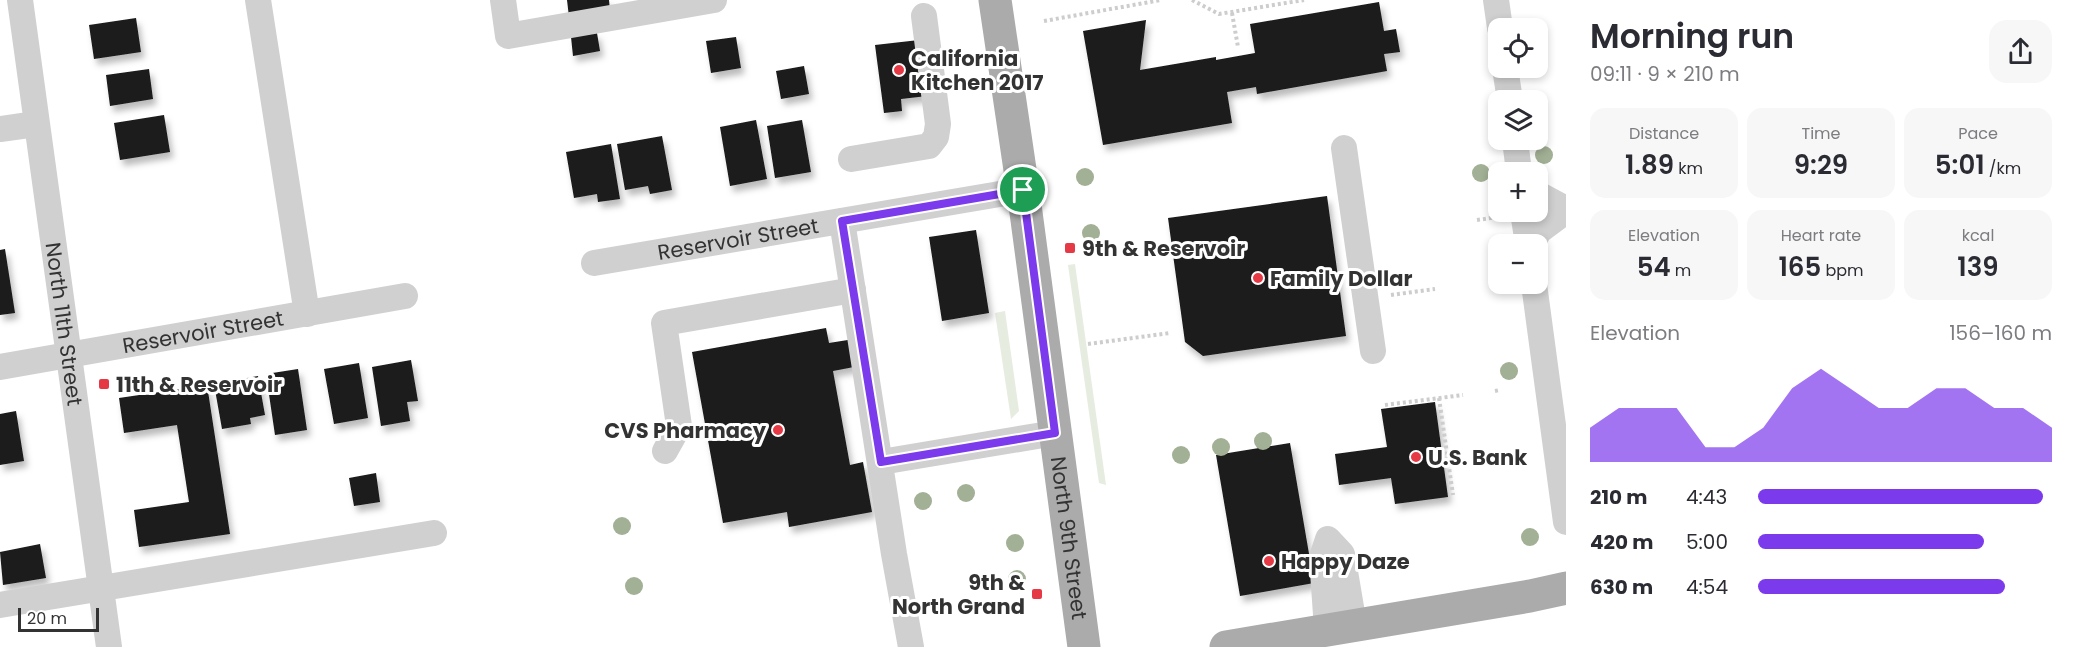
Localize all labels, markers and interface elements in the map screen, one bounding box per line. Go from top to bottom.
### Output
text: Morning run [1590,13,1794,60]
map controls [1488,18,1548,294]
button: locate [1488,18,1548,78]
button: share [1989,20,2052,83]
place label: California Kitchen 2017 [911,44,1044,97]
text: 09:11 · 9 × 210 m [1590,60,1740,88]
marker: California Kitchen 2017 [892,63,906,77]
button: layers [1488,90,1548,150]
text: Distance [1629,122,1699,145]
text: Time [1802,122,1841,145]
text: Pace [1958,122,1998,145]
text: 1.89 [1625,147,1674,183]
text: 9:29 [1794,147,1848,183]
text: 5:01 [1935,147,1985,183]
text: km [1674,157,1703,180]
text: /km [1985,157,2021,180]
button: + [1488,162,1548,222]
pin [997,164,1048,215]
icon: arrive [1006,173,1039,206]
street label: Reservoir Street [655,211,821,266]
text: Elevation [1628,224,1700,247]
text: Heart rate [1781,224,1861,247]
text: kcal [1962,224,1994,247]
place label: 9th & Reservoir [1082,234,1245,263]
button: − [1488,234,1548,294]
street label: North 11th Street [39,240,90,407]
marker: 9th & Reservoir [1063,241,1077,255]
text: 54 [1637,249,1671,285]
text: 165 [1778,249,1821,285]
text: 139 [1957,249,1999,285]
text: m [1671,259,1691,282]
text: bpm [1821,259,1864,282]
place label: Family Dollar [1270,264,1412,293]
marker: Family Dollar [1251,271,1265,285]
street label: Reservoir Street [120,303,286,360]
text: Elevation [1590,319,1680,347]
text: 156–160 m [1949,319,2052,347]
place label: 11th & Reservoir [116,370,282,399]
marker: 11th & Reservoir [97,377,111,391]
place label: CVS Pharmacy [604,416,767,445]
marker: CVS Pharmacy [771,423,785,437]
place label: U.S. Bank [1428,443,1527,472]
marker: U.S. Bank [1409,450,1423,464]
street label: North 9th Street [1044,455,1095,621]
text: 210 m [1590,483,1647,511]
text: 4:43 [1686,483,1727,511]
text: 420 m [1590,528,1653,556]
text: 5:00 [1686,528,1728,556]
place label: Happy Daze [1281,547,1410,576]
marker: Happy Daze [1262,554,1276,568]
place label: 9th & North Grand [892,568,1025,621]
text: 630 m [1590,573,1653,601]
text: 4:54 [1686,573,1728,601]
marker: 9th & North Grand [1030,587,1044,601]
scale bar [18,605,99,632]
text: 20 m [27,607,67,630]

